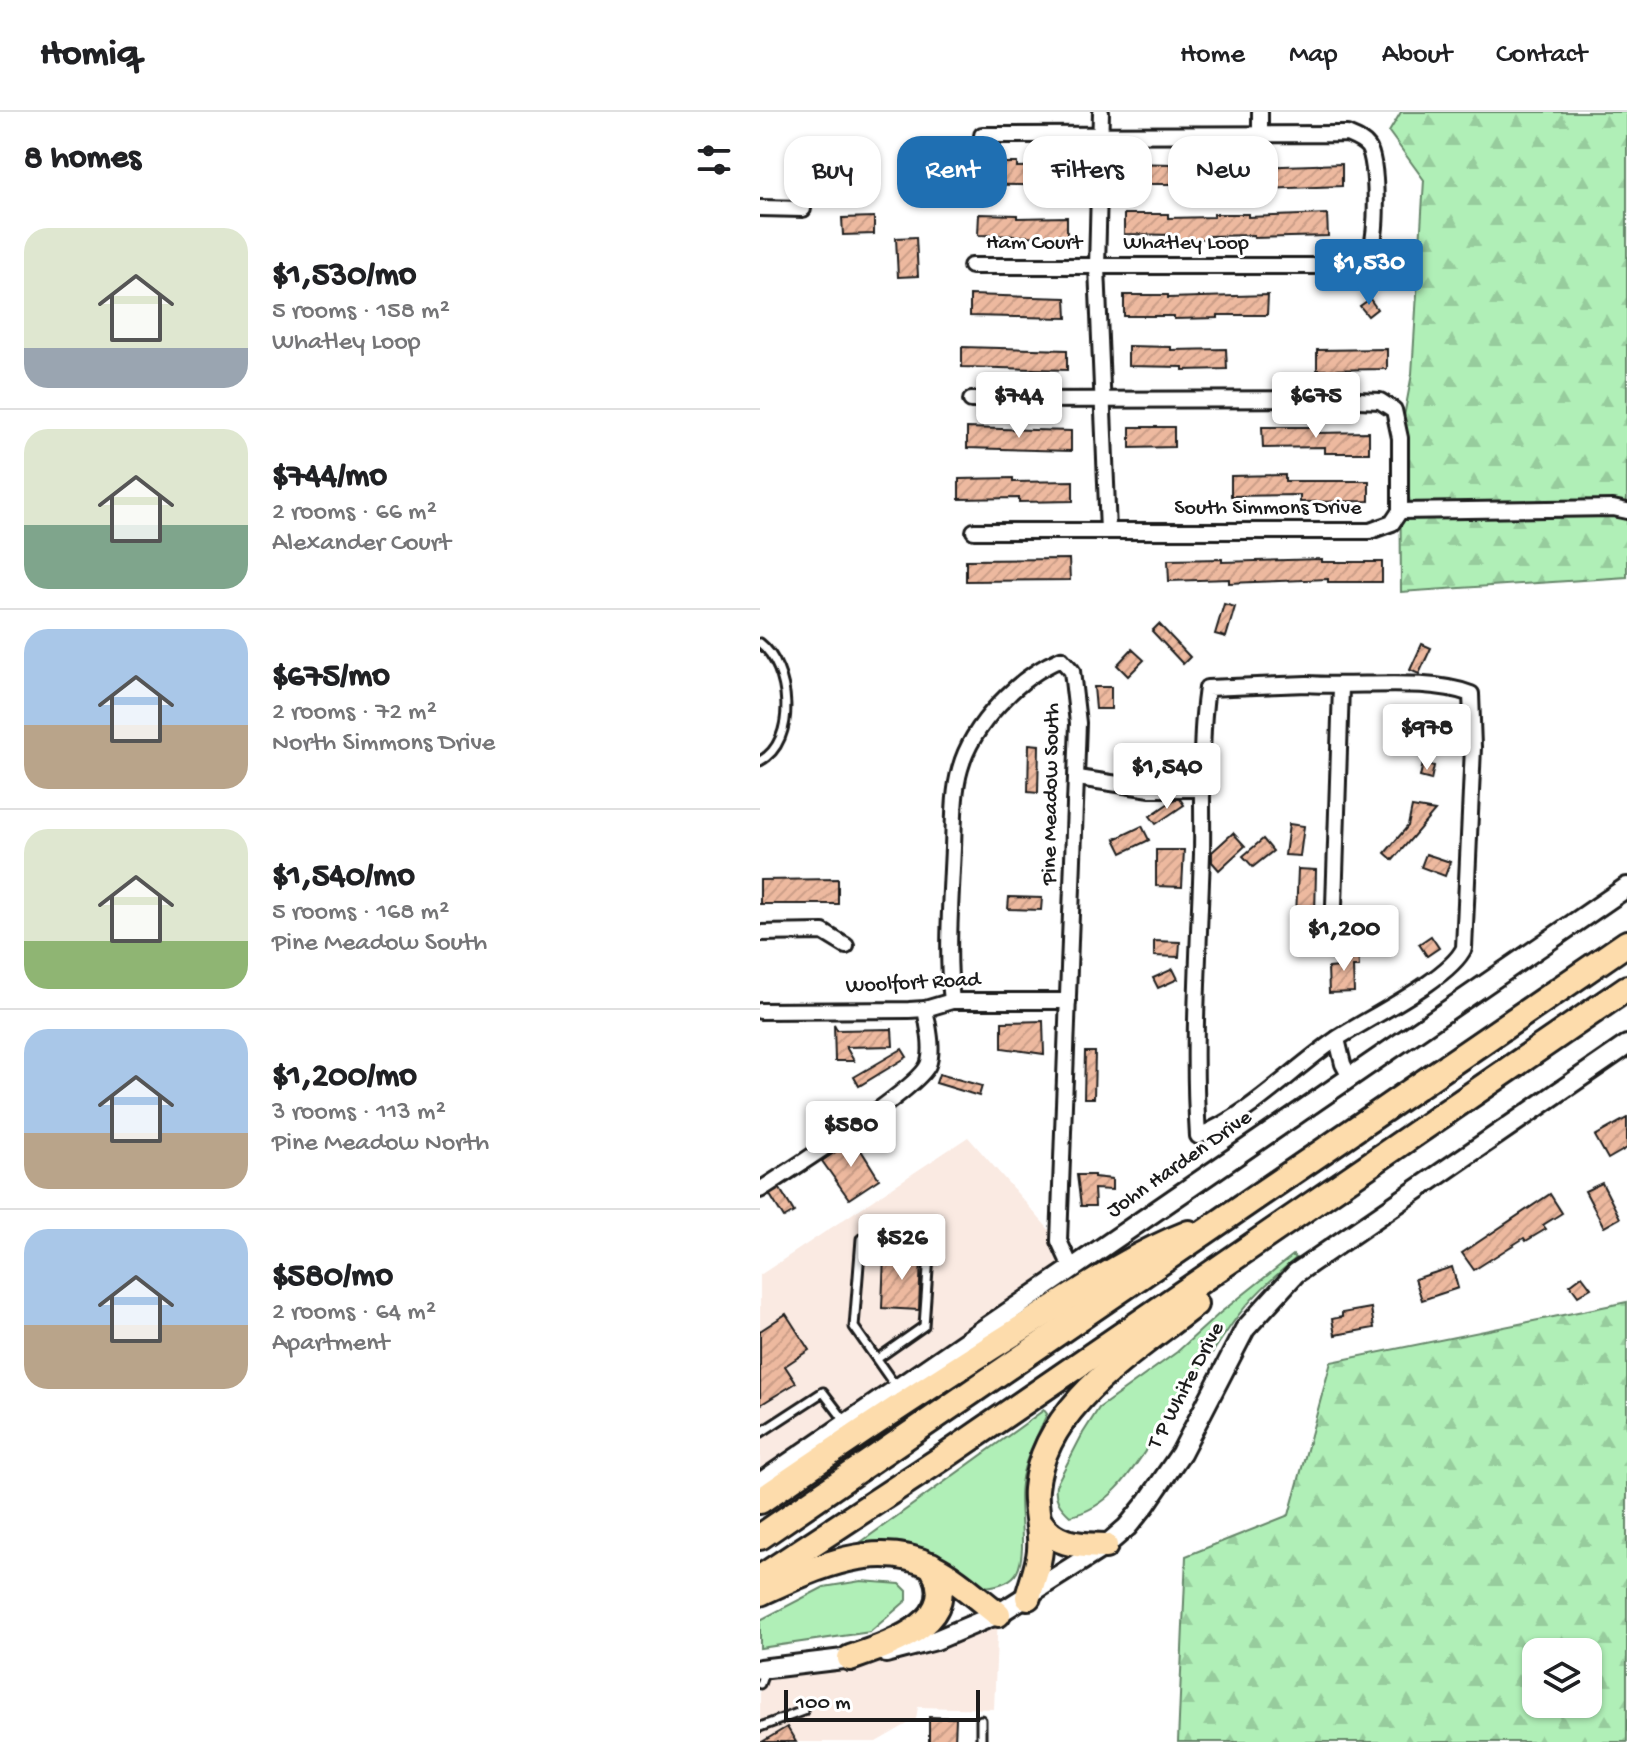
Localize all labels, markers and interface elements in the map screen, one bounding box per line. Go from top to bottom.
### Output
text: Homiq [40,33,139,77]
text: Home [1180,39,1245,72]
text: Map [1289,39,1338,72]
text: About [1382,39,1452,72]
text: Contact [1496,39,1587,72]
chip: Buy [784,136,881,208]
chip: Rent [897,136,1007,208]
chip: Filters [1023,136,1152,208]
chip: New [1168,136,1278,208]
icon: filters [692,138,736,182]
text: 8 homes [24,140,141,180]
street label: Ham Court [986,231,1084,257]
street label: Whatley Loop [1123,231,1249,257]
pin: $1,530 [1304,239,1434,307]
text: $1,530 [1333,249,1405,280]
text: $1,530/mo [272,257,416,297]
icon: home [88,260,184,356]
text: 5 rooms · 158 m² [272,297,450,328]
text: Whatley Loop [272,328,421,359]
pin: $744 [972,372,1066,440]
pin: $675 [1269,372,1363,440]
text: $744 [994,382,1044,413]
text: $675 [1290,382,1342,413]
text: $744/mo [272,458,387,498]
icon: home [88,461,184,557]
street label: South Simmons Drive [1174,496,1362,522]
text: 2 rooms · 66 m² [272,498,437,529]
text: Alexander Court [272,529,451,560]
text: $675/mo [272,658,390,698]
icon: home [88,661,184,757]
text: 2 rooms · 72 m² [272,698,437,729]
street label: Pine Meadow South [1037,703,1067,886]
pin: $978 [1380,704,1474,772]
text: $978 [1401,714,1453,745]
text: North Simmons Drive [272,729,495,760]
pin: $1,540 [1102,743,1232,811]
text: $1,540 [1131,753,1203,784]
text: $1,540/mo [272,858,415,898]
icon: home [88,861,184,957]
text: 5 rooms · 168 m² [272,898,449,929]
pin: $1,200 [1279,905,1409,973]
text: $1,200 [1308,915,1380,946]
text: Pine Meadow South [272,929,487,960]
street label: Woolfort Road [845,967,983,1001]
text: $1,200/mo [272,1058,417,1098]
icon: home [88,1061,184,1157]
text: 3 rooms · 113 m² [272,1098,446,1129]
pin: $580 [804,1101,898,1169]
street label: John Harden Drive [1103,1105,1258,1225]
text: $580 [824,1111,878,1142]
text: Pine Meadow North [272,1129,489,1160]
pin: $526 [855,1214,949,1282]
text: $526 [876,1224,928,1255]
text: $580/mo [272,1258,393,1298]
icon: home [88,1261,184,1357]
text: 2 rooms · 64 m² [272,1298,436,1329]
street label: T P White Drive [1142,1318,1232,1456]
text: Apartment [272,1329,389,1360]
map controls [1522,1638,1602,1718]
button: layers [1522,1638,1602,1718]
scale bar [784,1686,980,1722]
text: 100 m [796,1691,851,1717]

